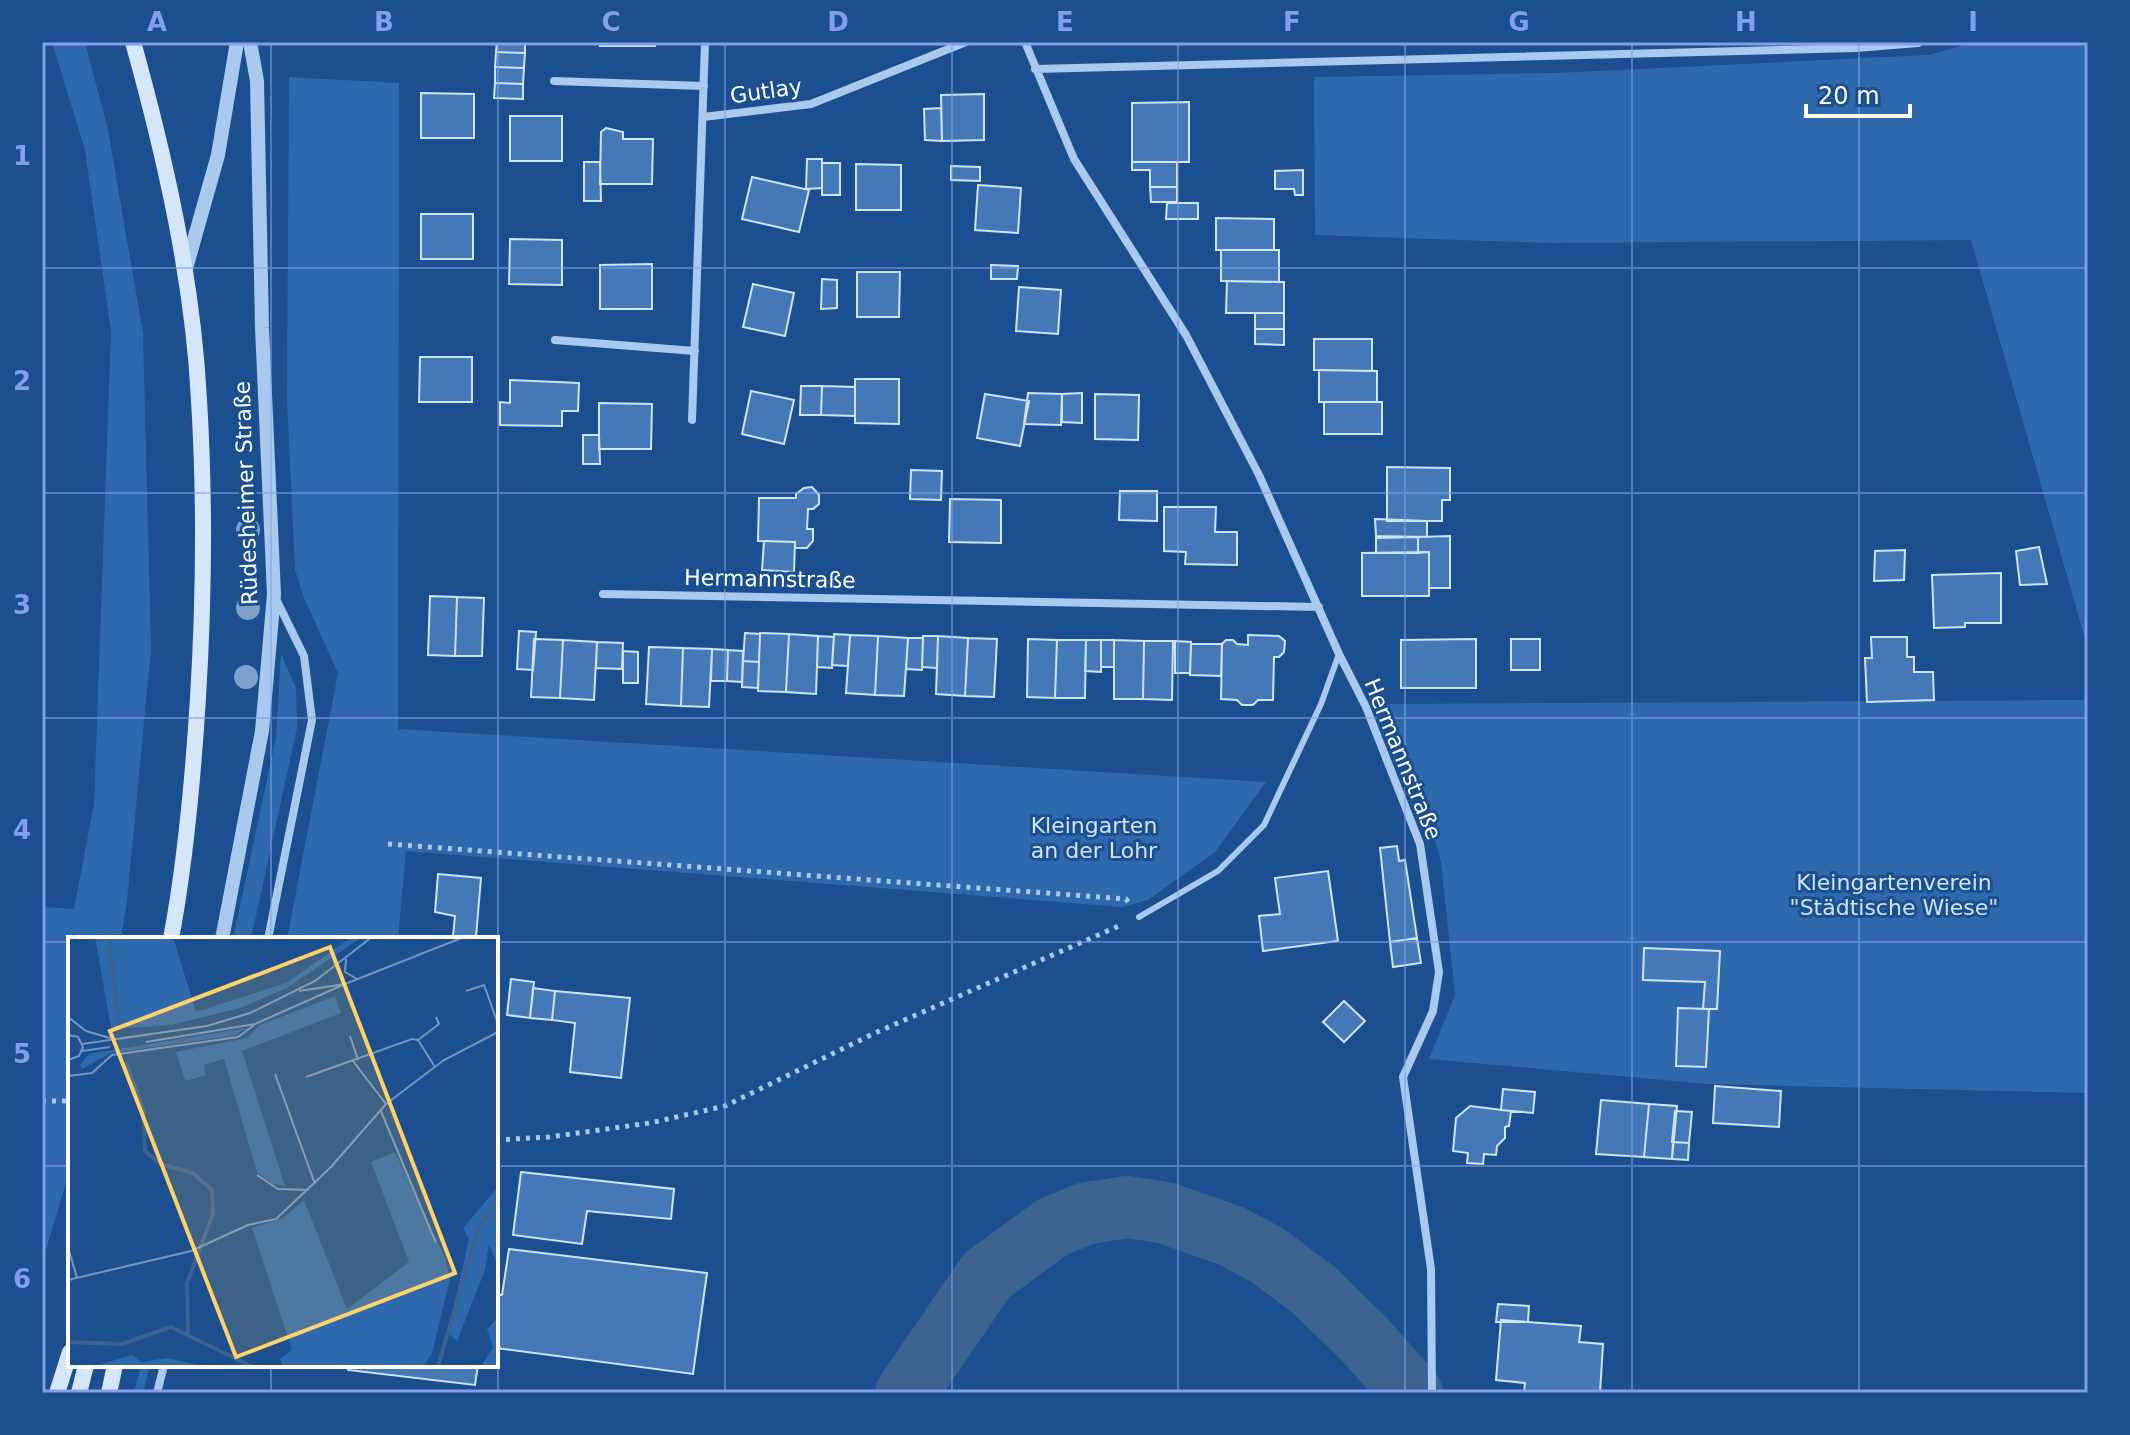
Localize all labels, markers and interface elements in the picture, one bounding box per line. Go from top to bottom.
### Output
text: A [147,7,167,37]
text: B [374,7,394,37]
text: C [601,7,621,37]
text: D [827,7,849,37]
text: E [1056,7,1074,37]
text: F [1283,7,1301,37]
text: G [1508,7,1530,37]
text: H [1735,7,1757,37]
text: I [1968,7,1978,37]
scale bar [1806,68,1910,118]
street label: Gutlay [728,74,804,108]
text: 20 m [1818,82,1880,110]
text: 1 [13,141,31,171]
text: 2 [13,366,31,396]
street label: Rüdesheimer Straße [230,380,262,606]
street label: Hermannstraße [684,565,856,593]
text: 3 [13,590,31,620]
street label: Hermannstraße [1359,675,1447,843]
park label: Kleingarten an der Lohr [1031,813,1158,863]
text: 4 [13,815,31,845]
park label: Kleingartenverein "Städtische Wiese" [1790,870,1998,920]
inset map [68,937,498,1367]
text: 5 [13,1039,31,1069]
text: 6 [13,1264,31,1294]

